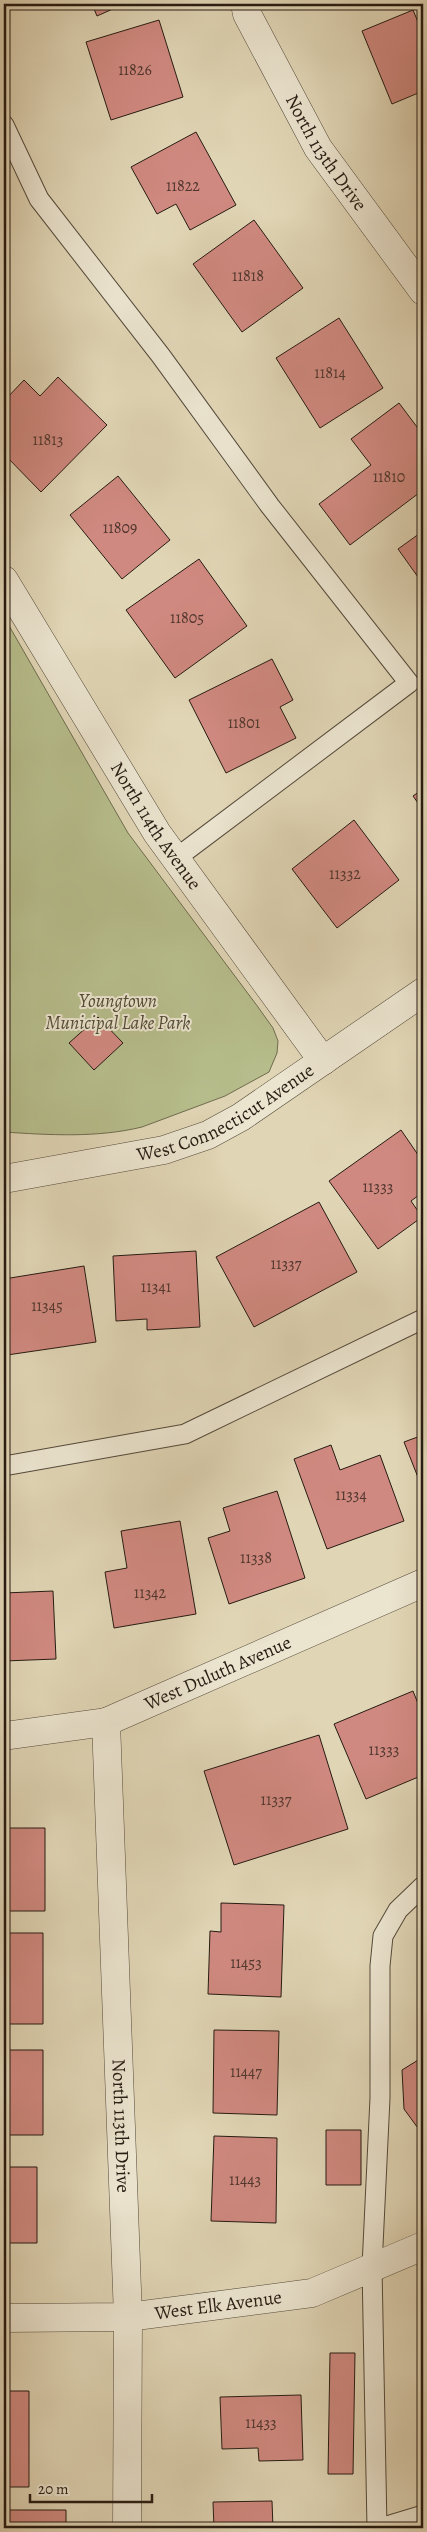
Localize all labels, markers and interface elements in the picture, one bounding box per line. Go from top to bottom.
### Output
house number: 11826 [118,59,152,81]
street label: North 113th Drive [279,90,373,216]
house number: 11822 [166,175,200,197]
house number: 11818 [232,265,264,287]
house number: 11814 [314,362,346,384]
house number: 11813 [33,429,63,451]
house number: 11810 [373,466,405,488]
house number: 11809 [103,517,137,539]
house number: 11805 [170,607,204,629]
house number: 11801 [228,712,261,734]
street label: North 114th Avenue [104,757,207,895]
house number: 11332 [329,863,361,885]
park label: Youngtown Municipal Lake Park [46,988,190,1036]
street label: West Connecticut Avenue [134,1058,319,1168]
house number: 11333 [363,1176,393,1198]
house number: 11337 [271,1253,302,1275]
house number: 11341 [141,1276,172,1298]
house number: 11345 [31,1295,63,1317]
house number: 11334 [335,1484,367,1506]
house number: 11338 [240,1547,272,1569]
house number: 11342 [134,1582,167,1604]
street label: West Duluth Avenue [139,1629,295,1717]
house number: 11333 [369,1739,399,1761]
house number: 11337 [261,1789,292,1811]
house number: 11453 [230,1952,262,1974]
street label: North 113th Drive [105,2058,136,2193]
house number: 11447 [230,2061,262,2083]
house number: 11443 [229,2169,261,2191]
street label: West Elk Avenue [152,2284,283,2327]
house number: 11433 [245,2412,277,2434]
scale bar [30,2472,152,2504]
text: 20 m [38,2479,69,2499]

